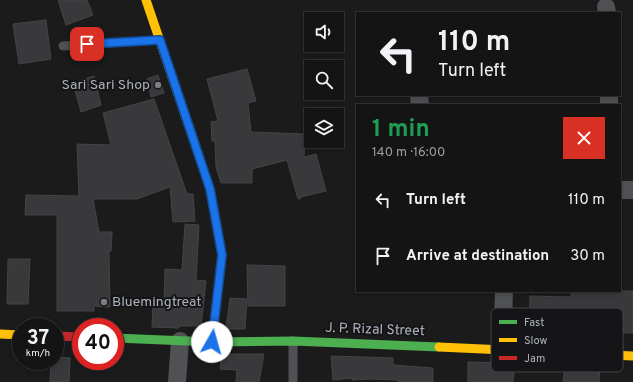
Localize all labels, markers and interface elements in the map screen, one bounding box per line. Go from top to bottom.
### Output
map controls [304,12,344,148]
button: sound [304,12,344,52]
text: 110 m [438,25,510,61]
pin [70,27,104,61]
icon: left [372,28,424,80]
icon: arrive [76,33,98,55]
button: search [304,60,344,100]
text: Turn left [438,60,506,83]
place label: Sari Sari Shop [62,77,150,94]
marker: Sari Sari Shop [153,80,163,90]
button: layers [304,108,344,148]
text: 1 min [372,115,430,145]
button: close [563,117,605,159]
text: 140 m · 16:00 [372,145,445,161]
icon: left [372,189,394,211]
text: Turn left [406,191,466,210]
text: 110 m [568,191,605,210]
icon: arrive [372,245,394,267]
text: Arrive at destination [406,247,549,266]
text: 30 m [570,247,605,266]
place label: Bluemingtreat [112,294,201,311]
marker: Bluemingtreat [99,297,109,307]
legend [491,308,623,372]
text: Fast [524,316,544,330]
speed limit sign: 40 [72,318,124,370]
street label: J. P. Rizal Street [325,320,425,340]
position arrow [191,321,233,363]
text: 37 [27,326,49,352]
text: Slow [524,334,547,348]
text: km/h [26,347,50,360]
text: Jam [524,352,545,366]

